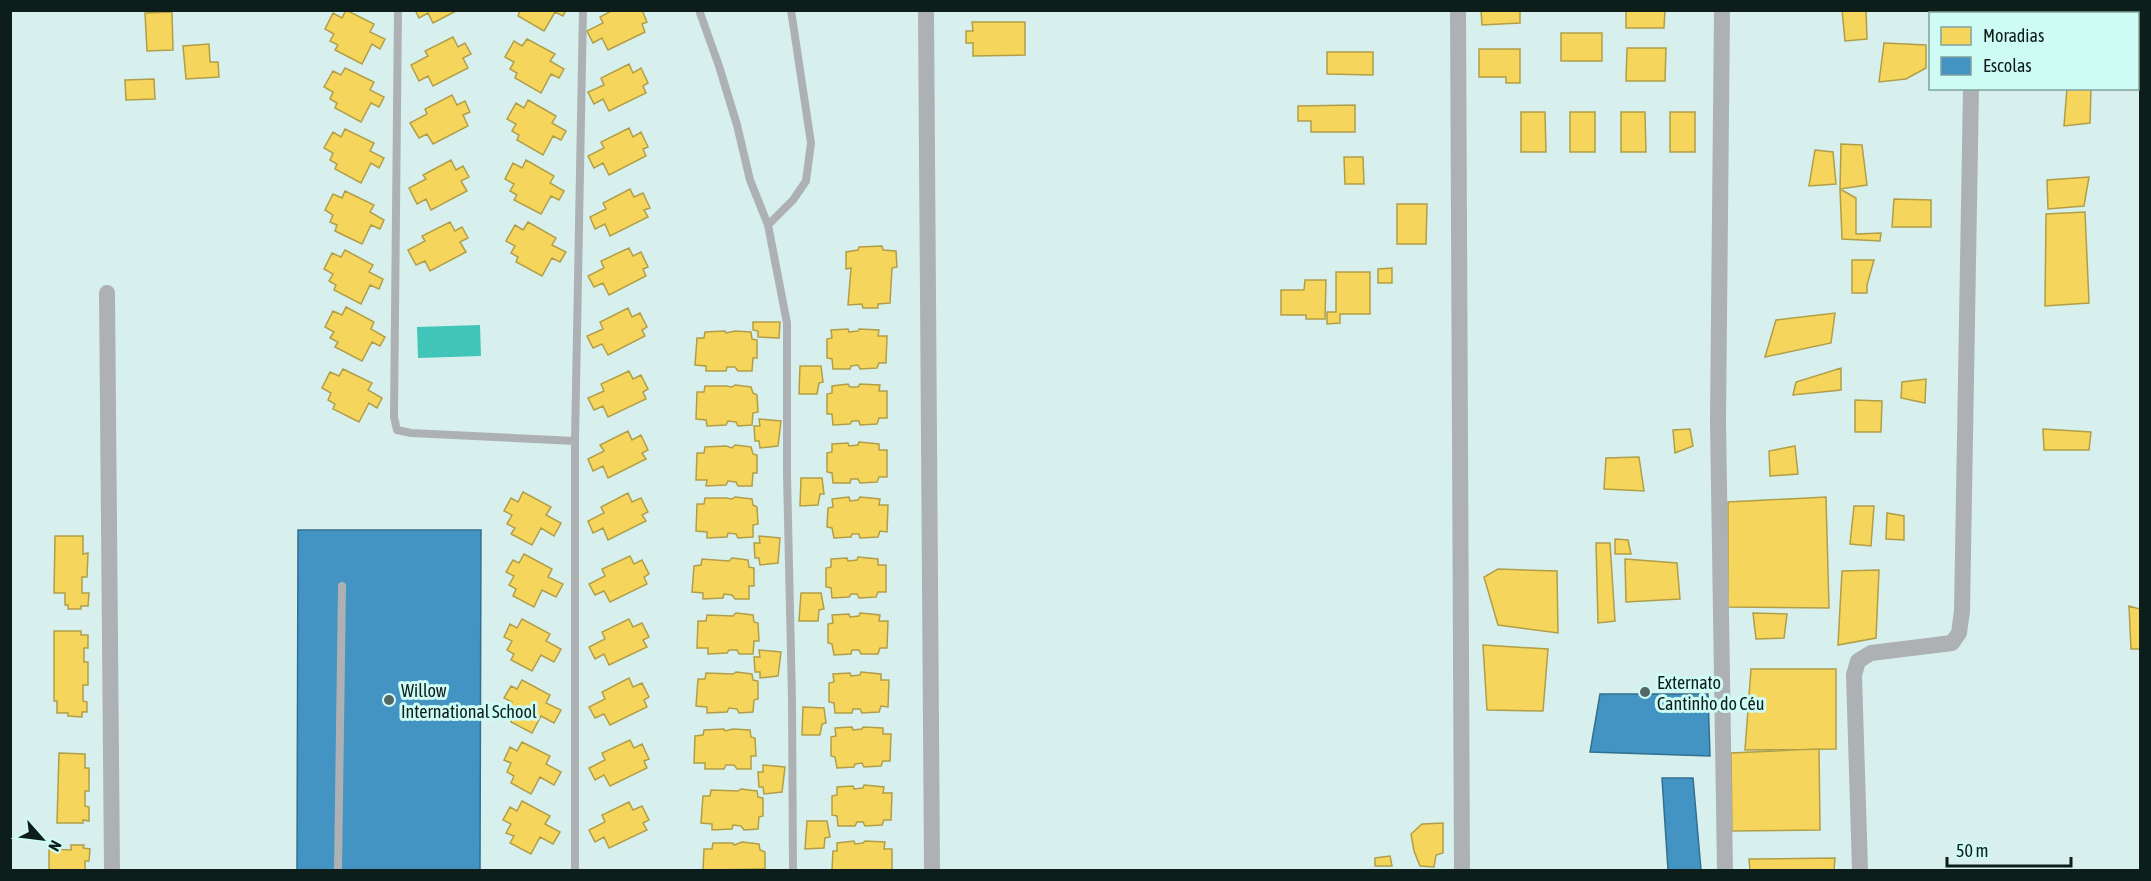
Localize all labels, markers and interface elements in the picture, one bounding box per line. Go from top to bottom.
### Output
legend [1929,12,2139,90]
text: Moradias [1983,25,2044,46]
text: Escolas [1983,55,2032,76]
place label: Externato Cantinho do Céu [1657,672,1764,714]
place label: Willow International School [401,680,537,722]
marker: Externato Cantinho do Céu [1638,685,1652,699]
marker: Willow International School [382,693,396,707]
north arrow [12,809,72,869]
scale bar [1947,830,2072,868]
text: N [45,838,65,854]
text: 50 m [1956,840,1988,861]

